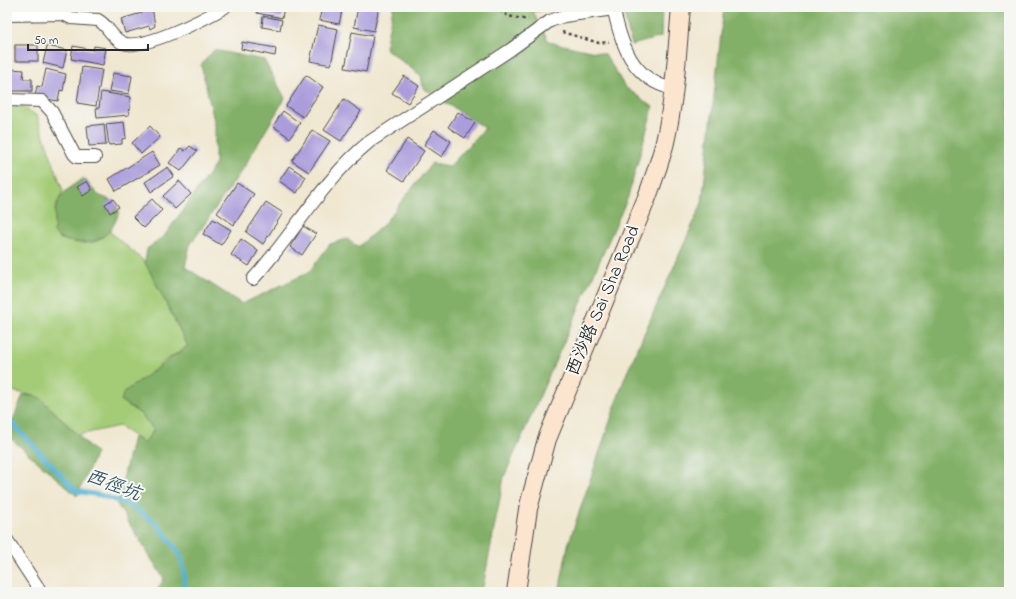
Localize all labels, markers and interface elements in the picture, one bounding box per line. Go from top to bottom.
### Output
scale bar [28,26,148,52]
text: 50 m [34,32,58,50]
street label: 西沙路 Sai Sha Road [561,222,647,380]
water label: 西徑坑 [82,463,146,510]

